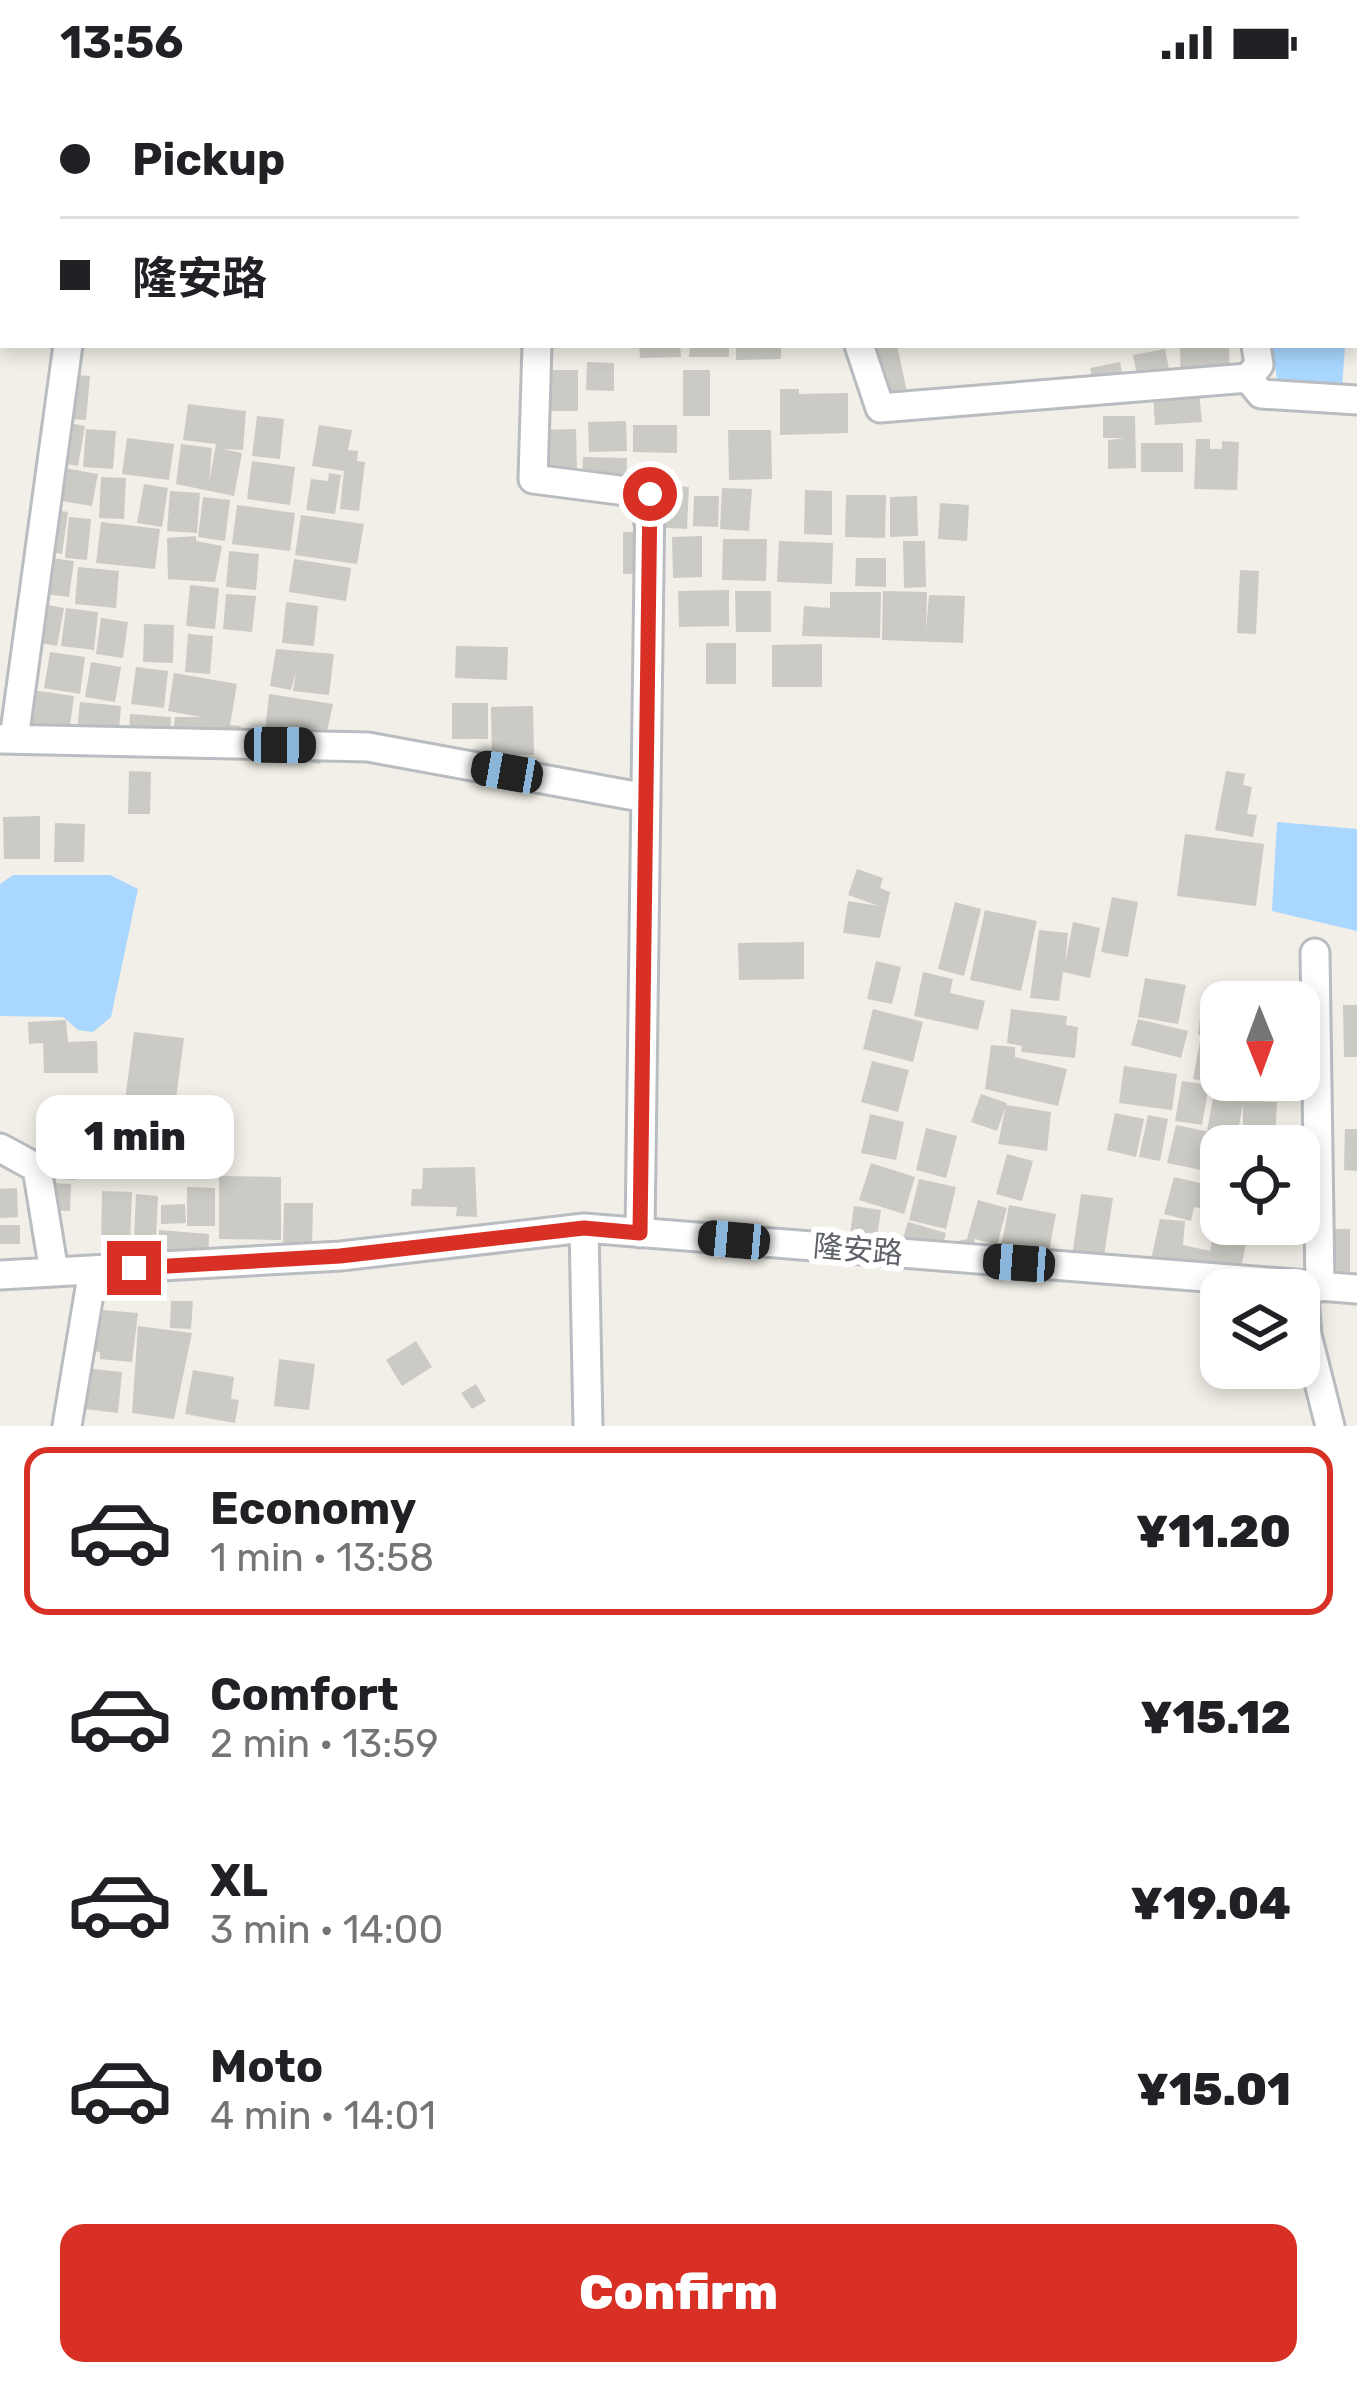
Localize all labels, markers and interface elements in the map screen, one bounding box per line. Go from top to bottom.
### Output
text: 13:56 [60,16,184,69]
text: Pickup [132,133,285,186]
text: 隆安路 [132,252,267,305]
route start [623,467,677,521]
car [244,726,316,764]
car [468,748,546,796]
north arrow [1200,981,1320,1101]
map controls [1200,981,1320,1389]
callout: 1 min [35,1094,233,1178]
text: 1 min [84,1114,186,1160]
button: locate [1200,1125,1320,1245]
car [697,1219,771,1261]
street label: 隆安路 [812,1228,904,1272]
route end [107,1241,161,1295]
car [982,1243,1056,1283]
button: layers [1200,1269,1320,1389]
icon: car [66,1477,174,1585]
text: Economy [210,1482,416,1535]
text: ¥11.20 [1136,1505,1291,1558]
text: 1 min · 13:58 [210,1535,434,1581]
icon: car [66,1663,174,1771]
text: Comfort [210,1668,399,1721]
text: ¥15.12 [1140,1691,1291,1744]
text: 2 min · 13:59 [210,1721,439,1767]
icon: car [66,1849,174,1957]
text: XL [210,1854,268,1907]
text: ¥19.04 [1131,1877,1291,1930]
text: 3 min · 14:00 [210,1907,443,1953]
icon: car [66,2035,174,2143]
text: Moto [210,2040,323,2093]
text: ¥15.01 [1137,2063,1291,2116]
text: 4 min · 14:01 [210,2093,436,2139]
button: Confirm [60,2224,1297,2362]

